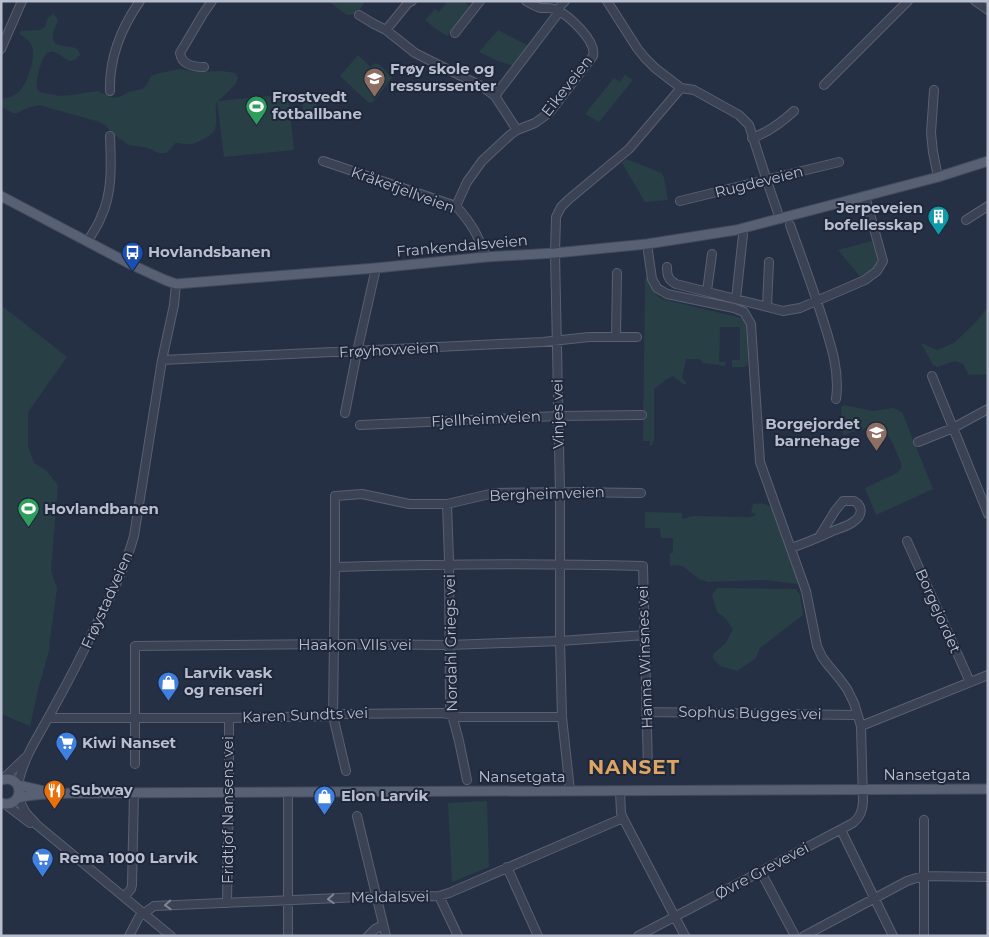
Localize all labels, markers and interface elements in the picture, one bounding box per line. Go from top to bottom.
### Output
street label: Eikeveien [537,52,596,120]
place label: Frøy skole og ressurssenter [390,59,497,95]
school or university icon: Frøy skole og ressurssenter [362,66,386,97]
place label: Frostvedt fotballbane [272,87,362,123]
sports icon: Frostvedt fotballbane [244,94,268,125]
street label: Rugdeveien [713,161,805,202]
street label: Kråkefjellveien [349,162,458,217]
place label: Jerpeveien bofellesskap [824,198,923,234]
building icon: Jerpeveien bofellesskap [927,205,951,236]
street label: Frankendalsveien [395,230,529,261]
bus stop icon: Hovlandsbanen [120,240,144,271]
place label: Hovlandsbanen [148,242,271,261]
street label: Frøyhovveien [339,337,439,362]
street label: Vinjes vei [547,379,568,449]
street label: Fjellheimveien [431,406,541,431]
place label: Borgejordet barnehage [765,414,860,450]
school or university icon: Borgejordet barnehage [864,421,888,452]
street label: Bergheimveien [489,482,605,505]
sports icon: Hovlandbanen [16,497,40,528]
place label: Hovlandbanen [44,499,159,518]
street label: Frøystadveien [77,548,137,652]
street label: Borgejordet [911,566,966,656]
street label: Nordahl Griegs vei [440,574,461,712]
street label: Hanna Winsnes vei [633,585,656,729]
street label: Haakon VIIs vei [298,635,412,654]
place label: Larvik vask og renseri [184,663,272,699]
shop icon: Larvik vask og renseri [156,670,180,701]
street label: Sophus Bugges vei [678,702,822,723]
street label: Karen Sundts vei [242,703,368,726]
supermarket icon: Kiwi Nanset [54,731,78,762]
place label: Kiwi Nanset [82,733,177,752]
street label: Fridtjof Nansens vei [218,736,237,884]
district label: NANSET [588,755,680,779]
street label: Nansetgata [883,765,971,784]
street label: Nansetgata [478,767,566,786]
restaurant icon: Subway [43,778,67,809]
place label: Subway [71,780,134,799]
shop icon: Elon Larvik [313,784,337,815]
place label: Elon Larvik [341,786,429,805]
street label: Øvre Grevevei [712,838,812,903]
supermarket icon: Rema 1000 Larvik [31,846,55,877]
place label: Rema 1000 Larvik [59,848,198,867]
street label: Meldalsvei [351,886,429,907]
one-way arrow [327,894,335,905]
one-way arrow [164,900,172,911]

